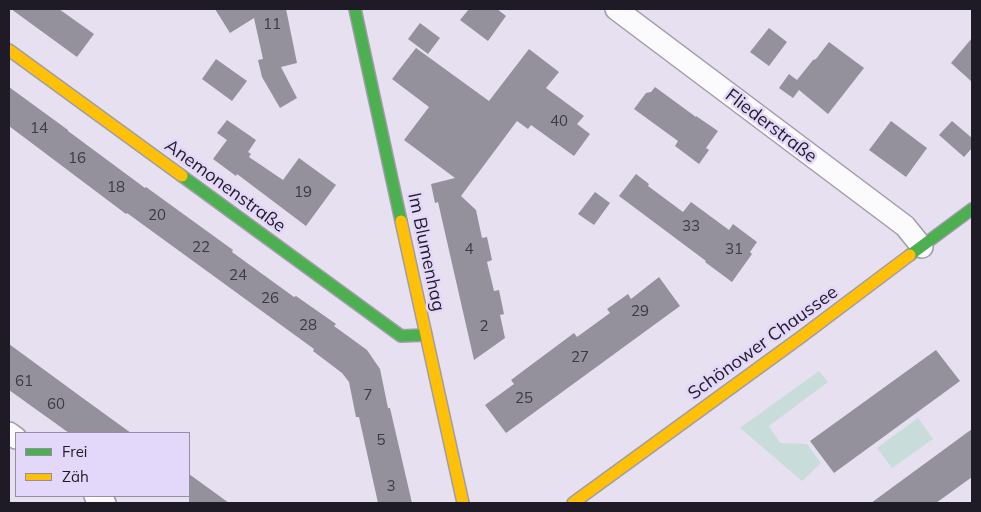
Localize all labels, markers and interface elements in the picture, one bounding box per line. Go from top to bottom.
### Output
house number: 11 [263,15,281,33]
street label: Fliederstraße [721,85,821,167]
house number: 40 [550,112,568,130]
house number: 14 [30,119,48,137]
street label: Anemonenstraße [160,135,290,237]
house number: 16 [68,149,86,167]
house number: 18 [107,178,125,196]
house number: 19 [294,183,312,201]
street label: Im Blumenhag [403,191,449,313]
house number: 20 [148,206,166,224]
house number: 33 [682,217,700,235]
house number: 22 [192,238,210,256]
house number: 4 [465,240,473,258]
house number: 31 [725,240,743,258]
house number: 24 [229,266,247,284]
street label: Schönower Chaussee [684,281,842,405]
house number: 26 [261,289,279,307]
house number: 29 [631,302,649,320]
house number: 28 [299,316,317,334]
house number: 2 [480,317,488,335]
house number: 27 [571,348,589,366]
house number: 61 [15,372,33,390]
house number: 7 [364,386,372,404]
house number: 25 [515,389,533,407]
house number: 60 [47,395,65,413]
house number: 5 [377,431,385,449]
legend [15,432,190,497]
text: Frei [62,442,87,461]
text: Zäh [62,467,89,486]
house number: 3 [387,477,395,495]

